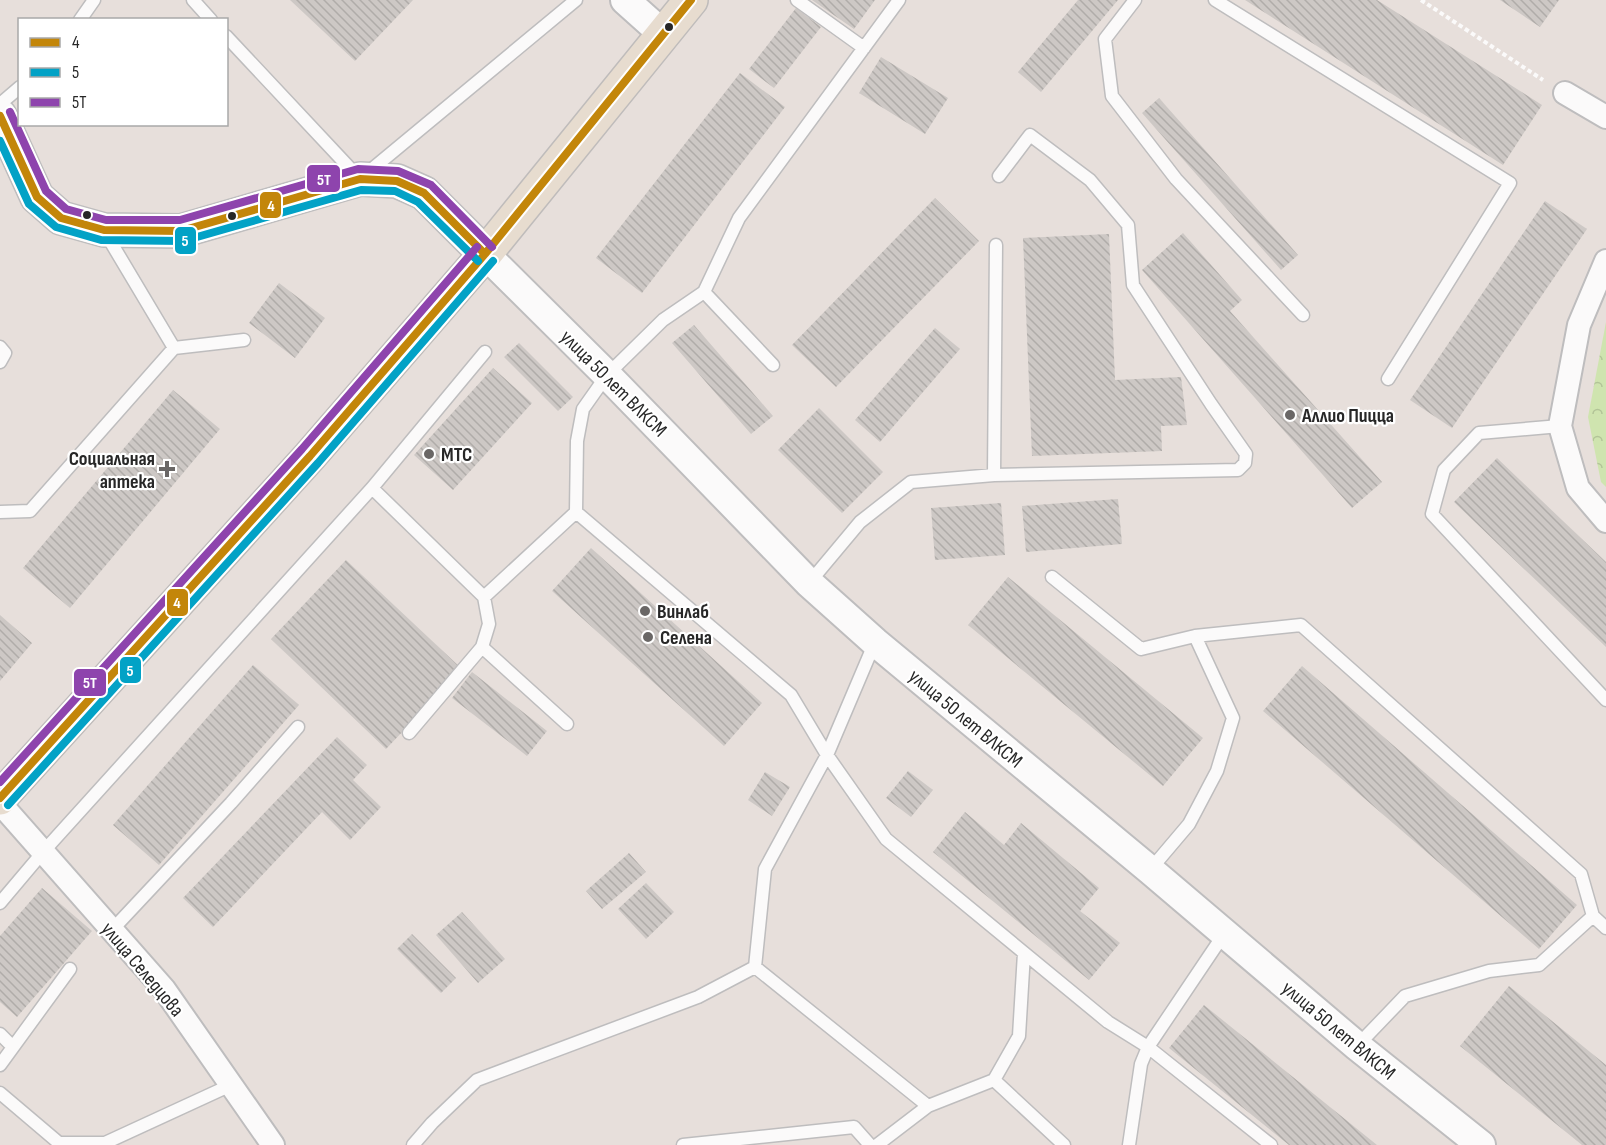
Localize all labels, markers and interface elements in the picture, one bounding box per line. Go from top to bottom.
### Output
legend [18,18,228,126]
unlabelled marker [663,21,675,33]
text: 4 [72,32,80,53]
text: 5 [72,62,79,83]
text: 5Т [72,92,87,113]
line badge: 5Т [306,164,341,193]
text: 5Т [317,171,331,190]
line badge: 4 [259,191,282,219]
text: 4 [267,197,275,216]
unlabelled marker [81,209,93,221]
unlabelled marker [226,210,238,222]
line badge: 5 [174,226,197,255]
text: 5 [181,232,189,251]
street label: улица 50 лет ВЛКСМ [555,325,672,442]
place label: Аллио Пицца [1301,404,1394,428]
marker: Аллио Пицца [1283,408,1297,422]
place label: МТС [441,443,472,467]
place label: Социальная аптека [69,447,155,494]
marker: МТС [422,447,436,461]
marker: Социальная аптека [160,462,174,476]
line badge: 4 [166,588,189,617]
text: 4 [173,594,181,613]
place label: Винлаб [657,600,709,624]
marker: Винлаб [638,604,652,618]
place label: Селена [660,626,712,650]
marker: Селена [641,630,655,644]
line badge: 5 [119,656,142,684]
text: 5 [126,662,134,681]
street label: улица 50 лет ВЛКСМ [904,664,1027,773]
line badge: 5Т [73,668,107,697]
text: 5Т [83,674,97,693]
street label: улица Селедцова [96,918,189,1022]
street label: улица 50 лет ВЛКСМ [1277,976,1400,1085]

